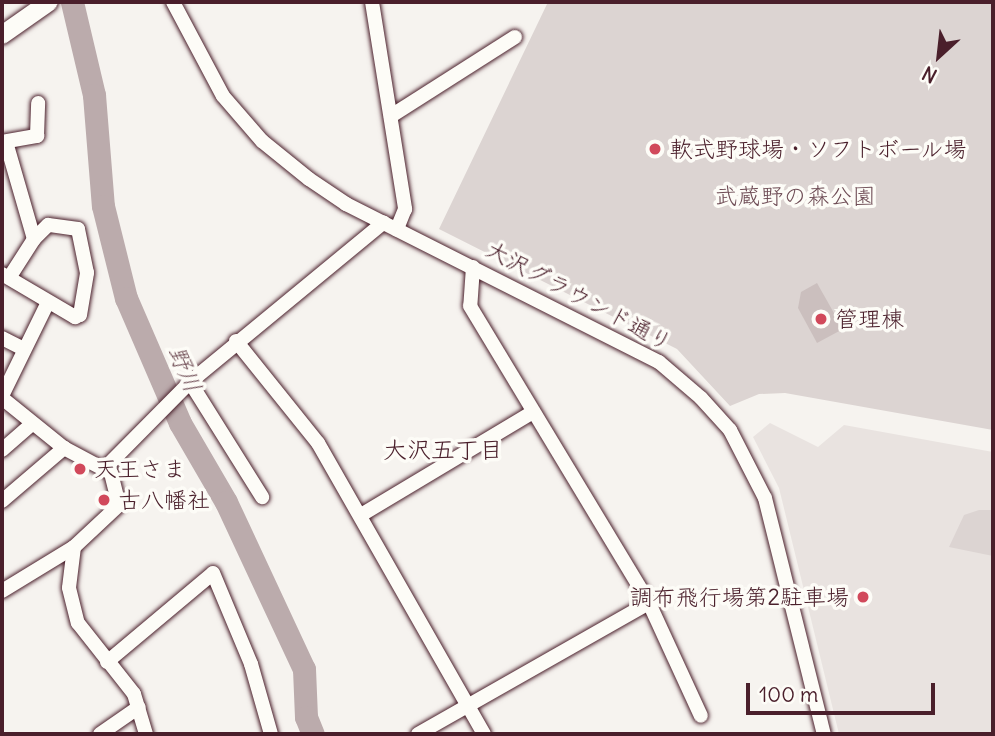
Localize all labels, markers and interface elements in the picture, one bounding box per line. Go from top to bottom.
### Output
north arrow [904,21,974,91]
text: N [918,61,941,88]
place label: 軟式野球場・ソフトボール場 [669,135,968,163]
marker: 軟式野球場・ソフトボール場 [647,141,663,157]
park label: 武蔵野の森公園 [715,182,875,210]
street label: 大沢グラウンド通り [481,235,677,357]
place label: 管理棟 [835,305,904,333]
marker: 管理棟 [813,311,829,327]
water label: 野川 [162,341,208,397]
district label: 大沢五丁目 [383,436,503,464]
place label: 天王さま [94,455,186,483]
marker: 天王さま [72,461,88,477]
place label: 古八幡社 [118,486,210,514]
marker: 古八幡社 [96,492,112,508]
place label: 調布飛行場第2駐車場 [629,583,849,611]
marker: 調布飛行場第2駐車場 [855,589,871,605]
scale bar [750,670,939,714]
text: 100 m [759,681,818,708]

